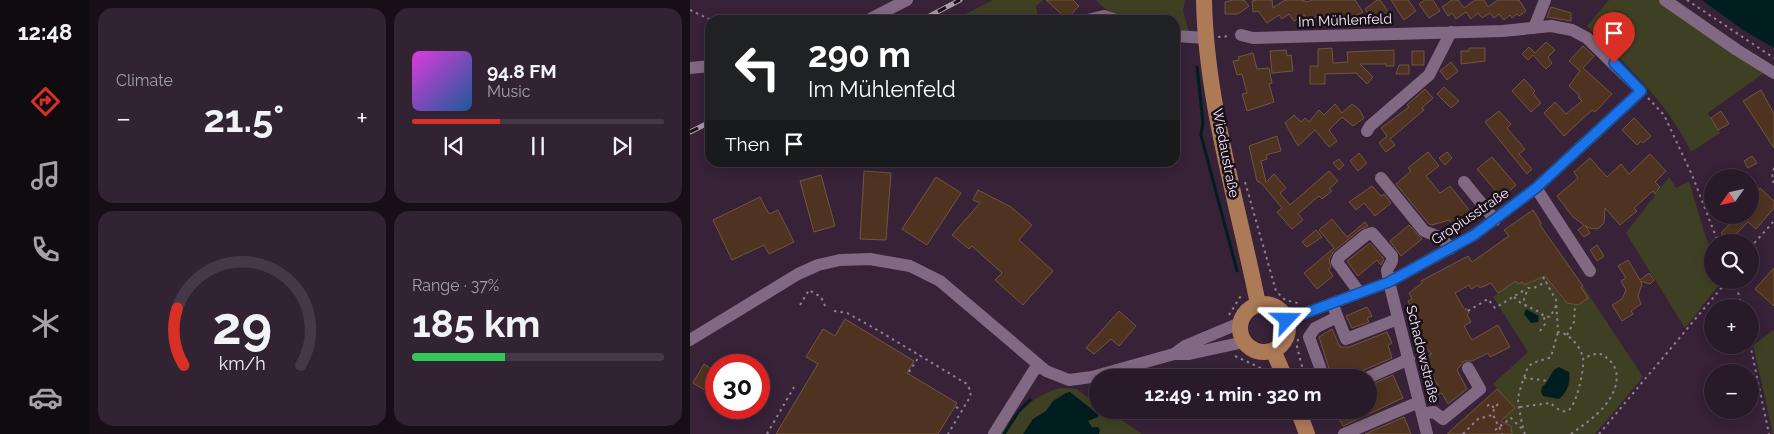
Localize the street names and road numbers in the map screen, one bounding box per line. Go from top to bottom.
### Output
street label: Im Mühlenfeld [1298,10,1392,30]
street label: Wiedaustraße [1210,107,1242,199]
street label: Gropiusstraße [1428,184,1512,248]
street label: Schadowstraße [1403,304,1443,404]

